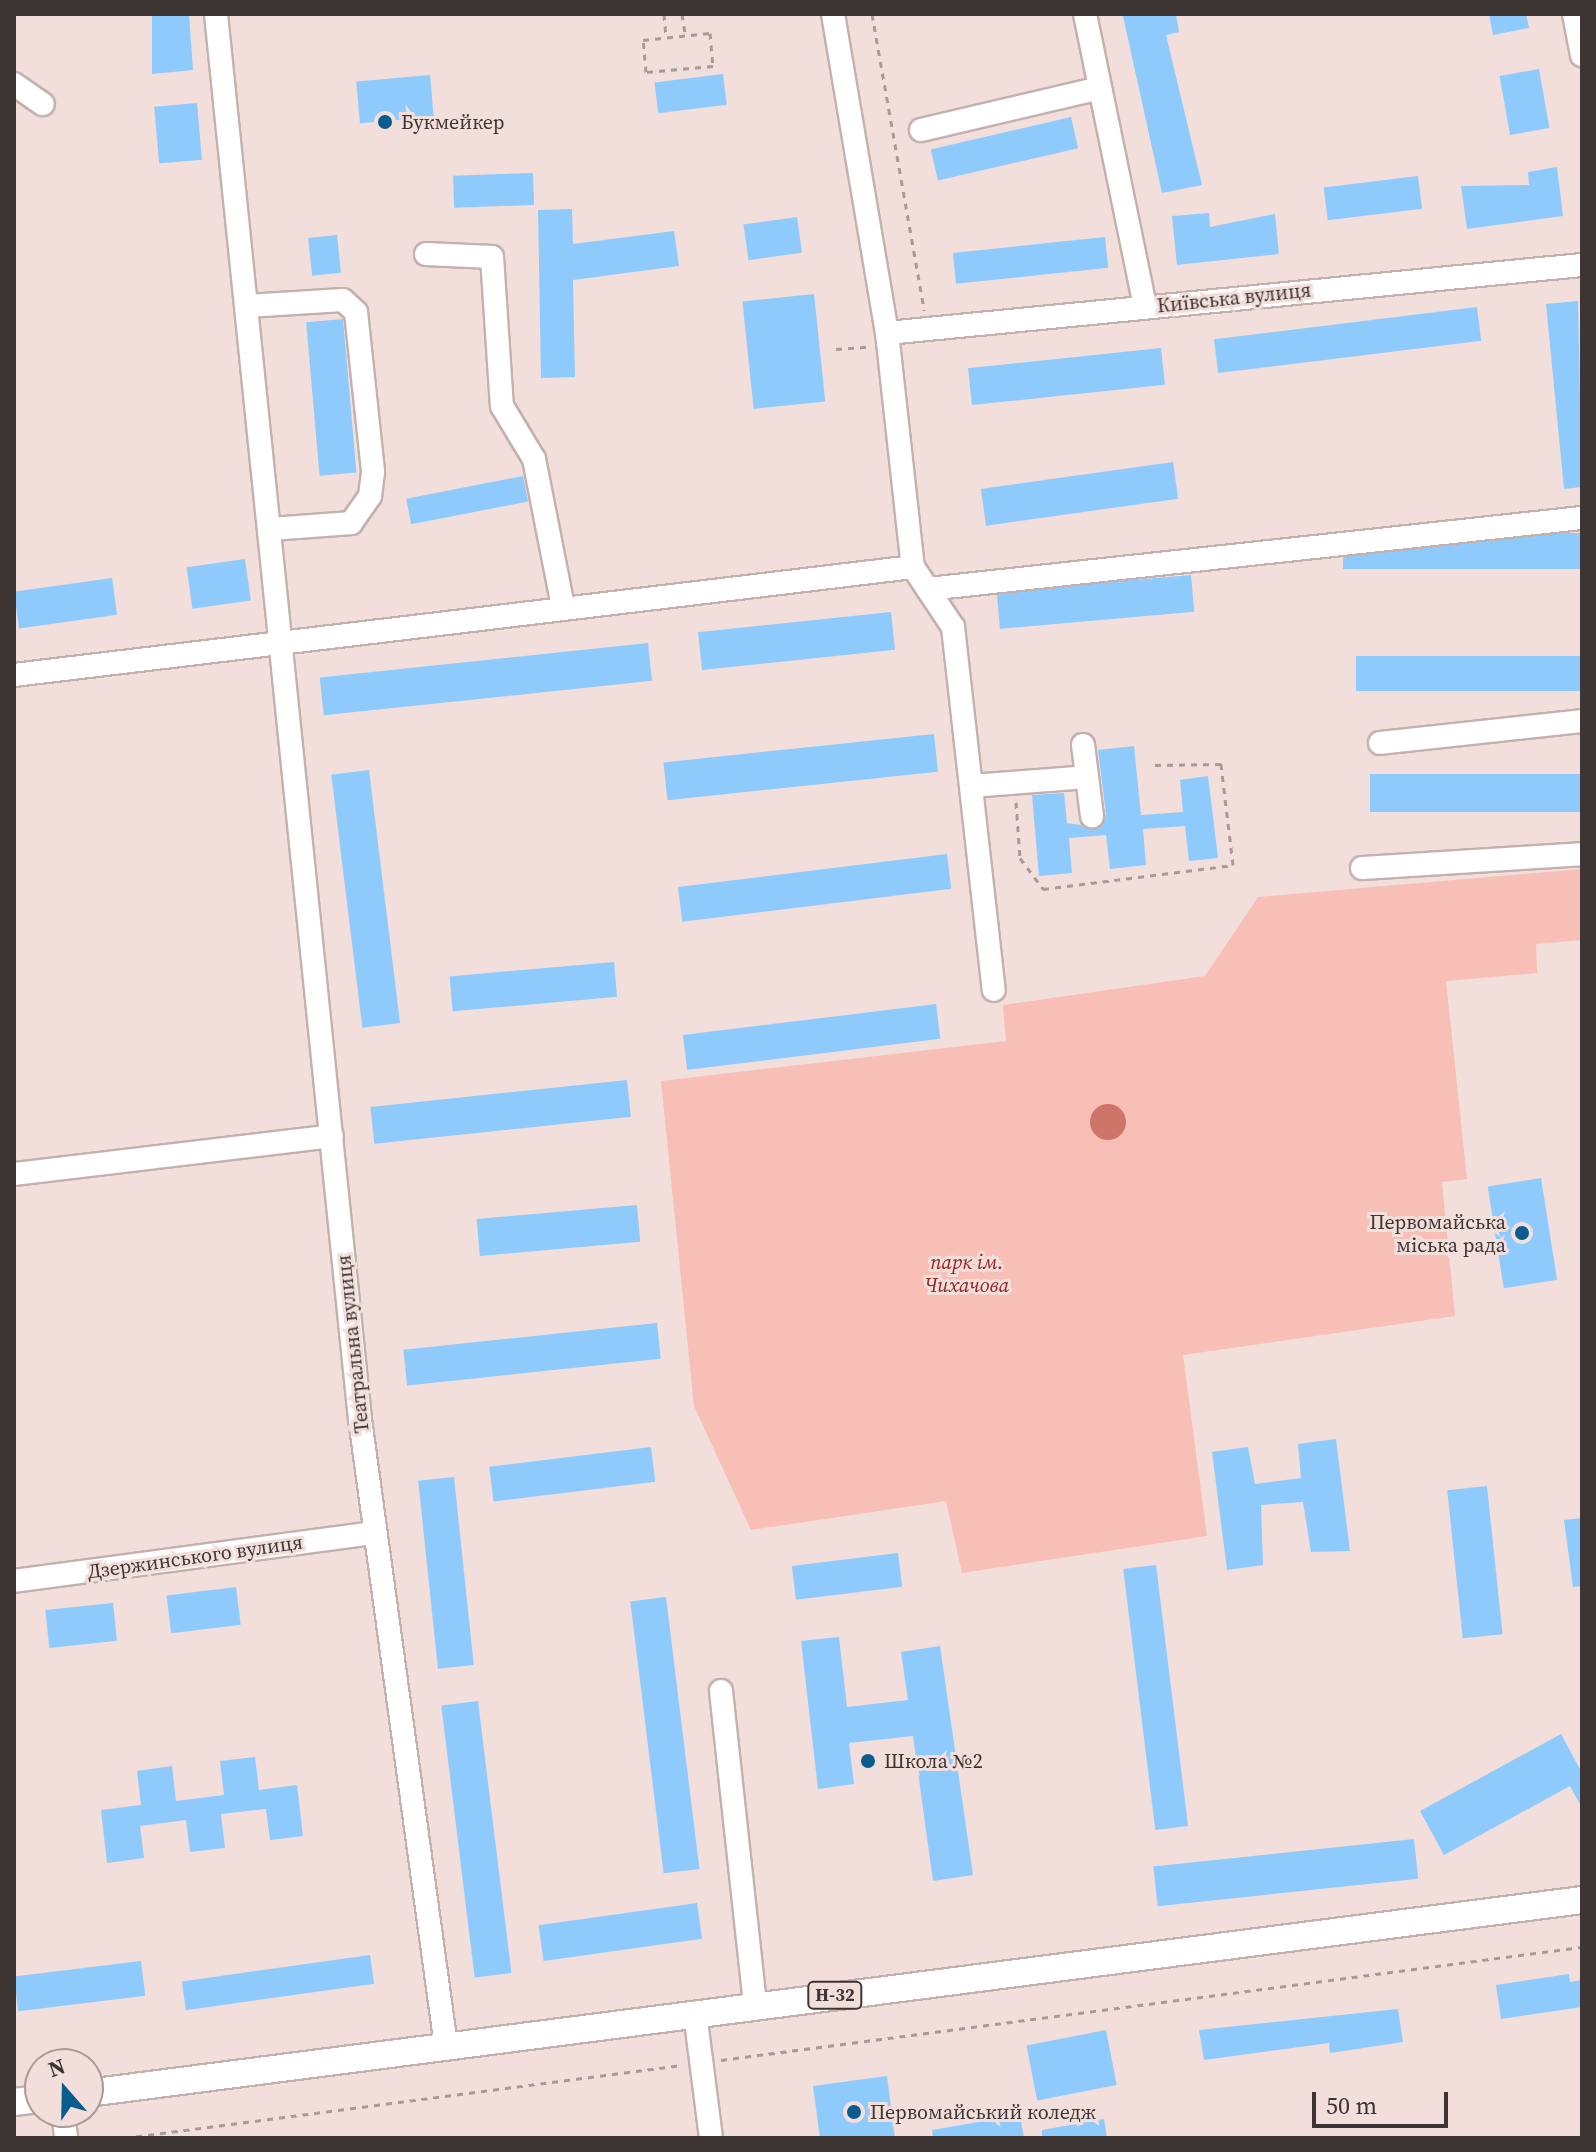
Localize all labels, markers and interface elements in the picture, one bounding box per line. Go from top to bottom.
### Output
place label: Букмейкер [401,110,505,134]
marker: Букмейкер [376,113,394,131]
street label: Київська вулиця [1156,278,1312,318]
place label: Первомайська міська рада [1369,1210,1506,1257]
marker: Первомайська міська рада [1513,1224,1531,1242]
park label: парк ім. Чихачова [925,1251,1009,1298]
street label: Театральна вулиця [332,1254,374,1434]
street label: Дзержинського вулиця [86,1530,304,1584]
place label: Школа №2 [884,1749,983,1773]
marker: Школа №2 [859,1752,877,1770]
road number: Н-32 [807,1981,863,2009]
north arrow [24,2048,104,2128]
text: N [44,2050,69,2084]
scale bar [1316,2076,1452,2126]
text: 50 m [1326,2089,1377,2122]
place label: Первомайський коледж [870,2100,1096,2124]
marker: Первомайський коледж [845,2103,863,2121]

